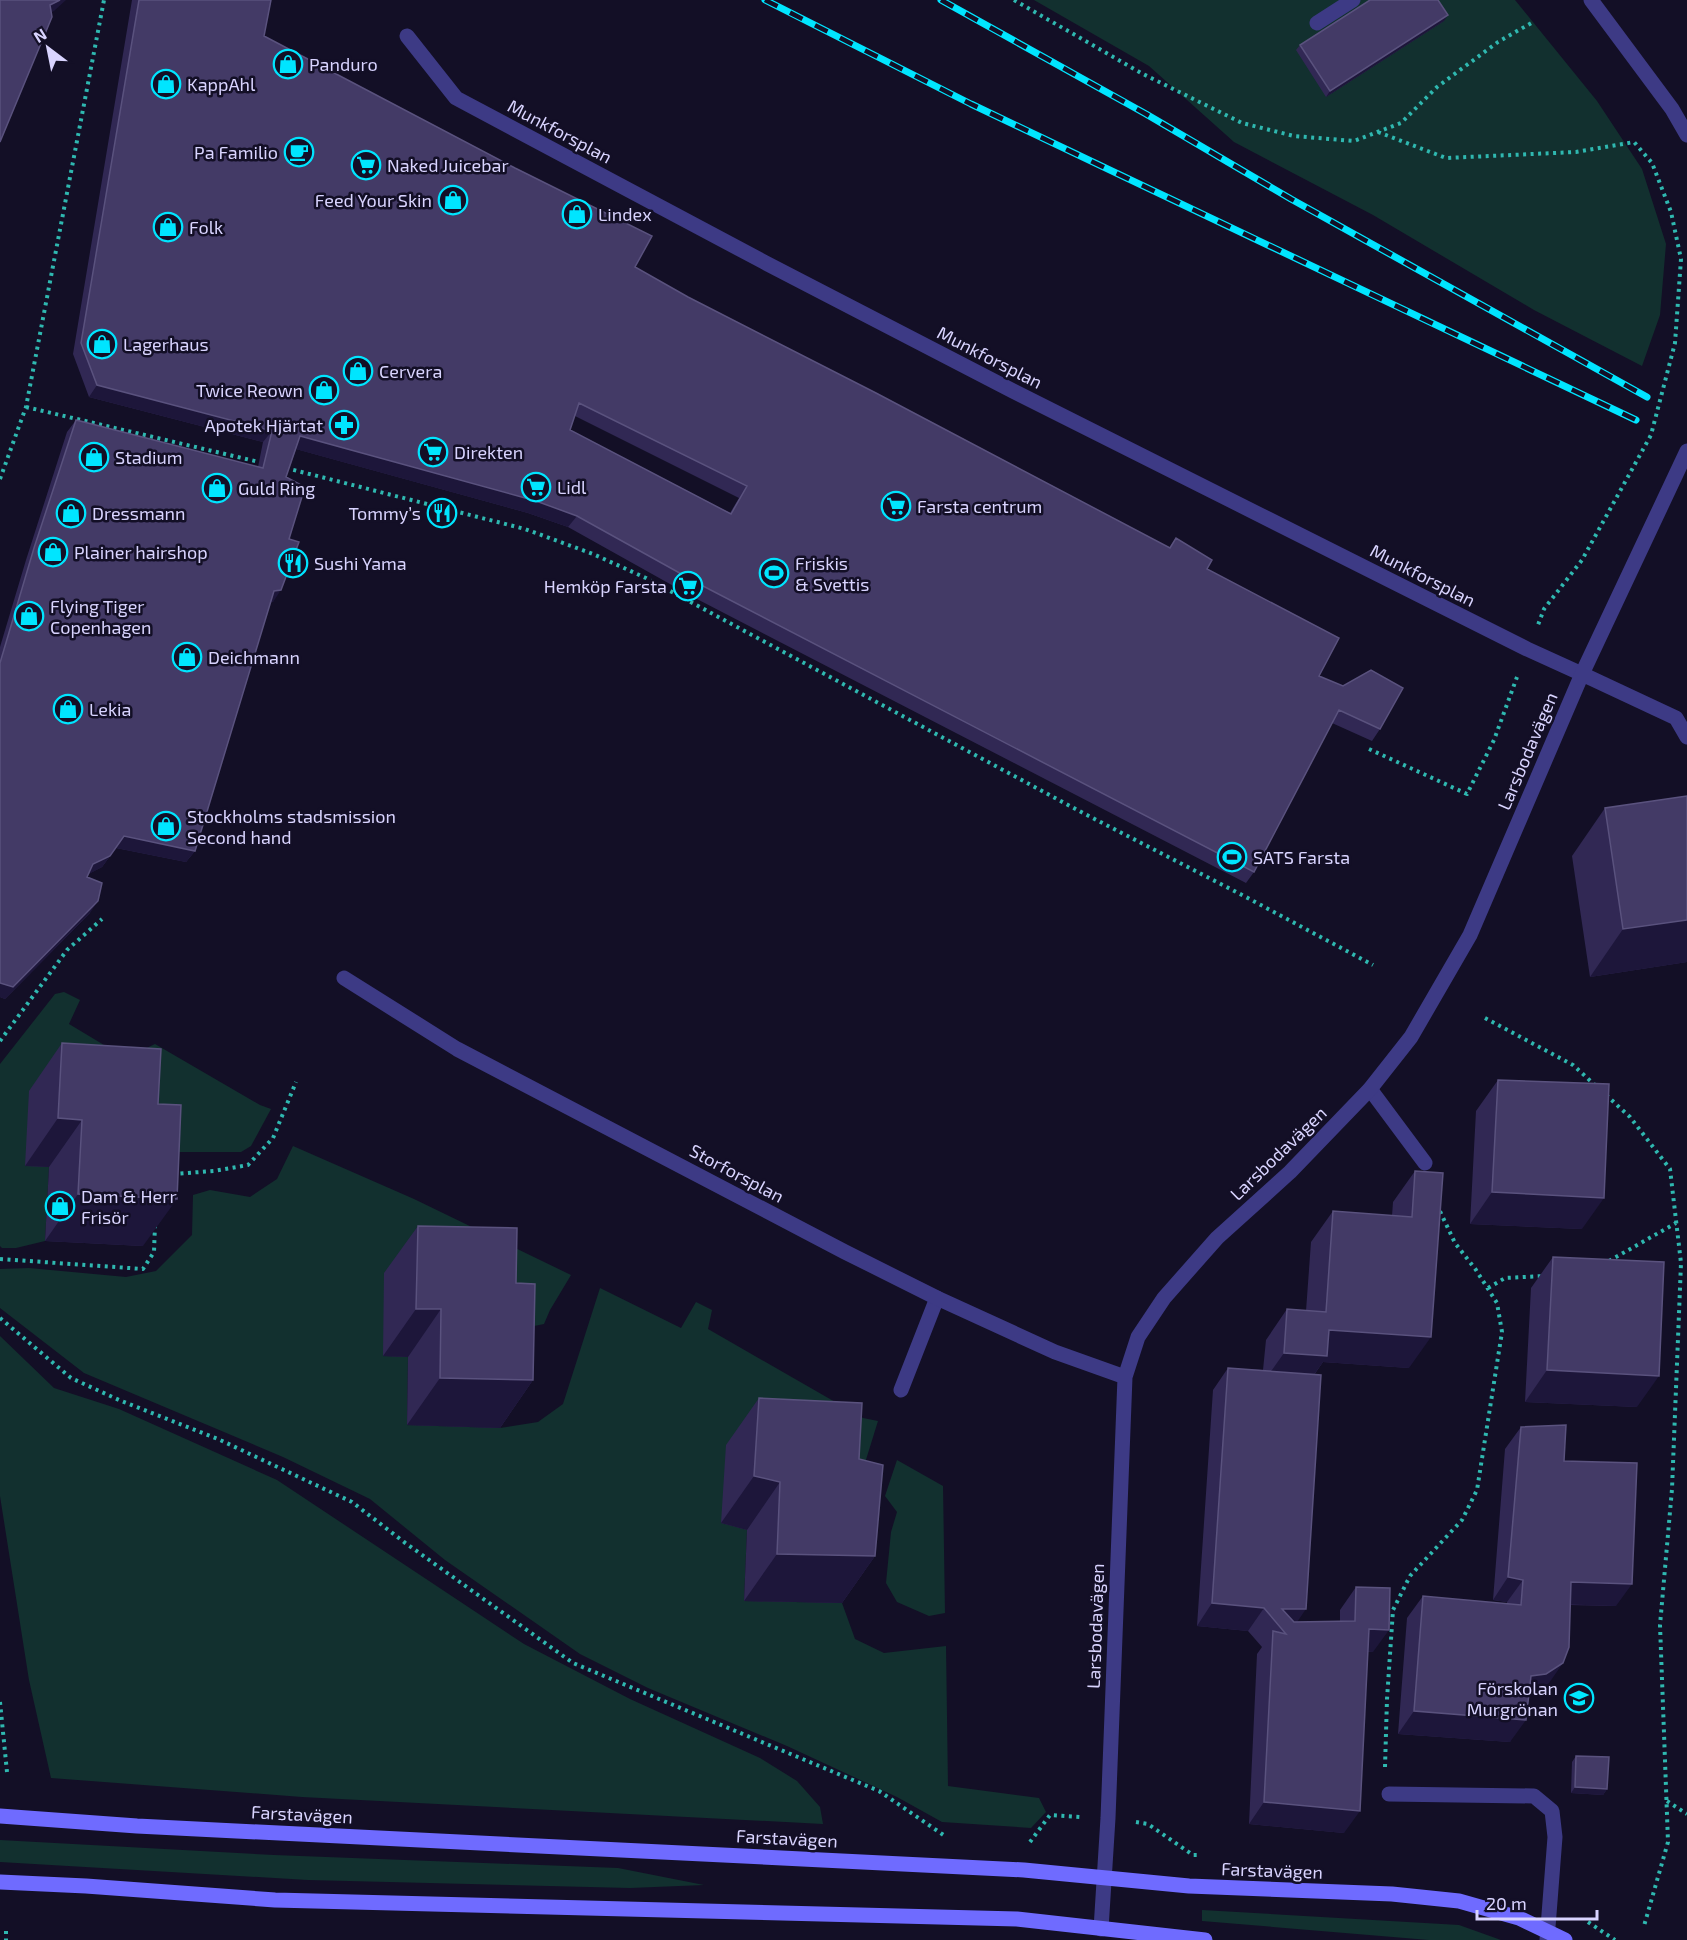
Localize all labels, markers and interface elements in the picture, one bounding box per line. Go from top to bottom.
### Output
north arrow [18,18,78,78]
text: N [30,24,50,46]
shop icon: Panduro [272,48,304,80]
place label: Panduro [309,53,378,75]
shop icon: KappAhl [150,68,182,100]
place label: KappAhl [187,73,256,95]
street label: Munkforsplan [504,94,616,168]
cafe icon: Pa Familio [283,136,315,168]
place label: Pa Familio [194,141,278,163]
supermarket icon: Naked Juicebar [350,149,382,181]
place label: Naked Juicebar [387,154,509,176]
shop icon: Feed Your Skin [437,184,469,216]
place label: Feed Your Skin [315,189,432,211]
shop icon: Lindex [561,198,593,230]
place label: Lindex [598,203,652,225]
shop icon: Folk [152,211,184,243]
place label: Folk [189,216,223,238]
street label: Munkforsplan [934,321,1046,393]
shop icon: Lagerhaus [86,328,118,360]
place label: Lagerhaus [123,333,209,355]
shop icon: Cervera [342,355,374,387]
place label: Cervera [379,360,442,382]
shop icon: Twice Reown [308,374,340,406]
place label: Twice Reown [196,379,303,401]
pharmacy icon: Apotek Hjärtat [328,409,360,441]
place label: Apotek Hjärtat [204,414,323,436]
supermarket icon: Direkten [417,436,449,468]
shop icon: Stadium [78,441,110,473]
place label: Direkten [454,441,523,463]
place label: Stadium [115,446,183,468]
supermarket icon: Lidl [520,471,552,503]
shop icon: Guld Ring [201,472,233,504]
place label: Lidl [557,476,587,498]
place label: Guld Ring [238,477,315,499]
supermarket icon: Farsta centrum [880,490,912,522]
place label: Farsta centrum [917,495,1042,517]
shop icon: Dressmann [55,497,87,529]
restaurant icon: Tommy’s [426,497,458,529]
place label: Dressmann [92,502,185,524]
place label: Tommy’s [349,502,421,524]
shop icon: Plainer hairshop [37,536,69,568]
street label: Munkforsplan [1367,539,1479,611]
place label: Plainer hairshop [74,541,208,563]
restaurant icon: Sushi Yama [277,547,309,579]
place label: Sushi Yama [314,552,407,574]
place label: Friskis & Svettis [795,552,869,595]
sports icon: Friskis & Svettis [758,557,790,589]
supermarket icon: Hemköp Farsta [672,570,704,602]
place label: Hemköp Farsta [544,575,667,597]
place label: Flying Tiger Copenhagen [50,595,151,638]
shop icon: Flying Tiger Copenhagen [13,600,45,632]
shop icon: Deichmann [171,641,203,673]
place label: Deichmann [208,646,300,668]
street label: Larsbodavägen [1492,689,1562,813]
shop icon: Lekia [52,693,84,725]
place label: Lekia [89,698,131,720]
place label: Stockholms stadsmission Second hand [187,805,396,848]
shop icon: Stockholms stadsmission Second hand [150,810,182,842]
sports icon: SATS Farsta [1216,841,1248,873]
place label: SATS Farsta [1253,846,1350,868]
street label: Larsbodavägen [1225,1101,1331,1205]
street label: Storforsplan [686,1139,788,1207]
place label: Dam & Herr Frisör [81,1185,177,1228]
shop icon: Dam & Herr Frisör [44,1190,76,1222]
street label: Larsbodavägen [1082,1563,1108,1689]
place label: Förskolan Murgrönan [1467,1677,1558,1720]
school or university icon: Förskolan Murgrönan [1563,1682,1595,1714]
street label: Farstavägen [251,1800,353,1828]
street label: Farstavägen [736,1824,838,1852]
street label: Farstavägen [1221,1857,1323,1883]
scale bar [1477,1883,1597,1921]
text: 20 m [1486,1892,1527,1914]

